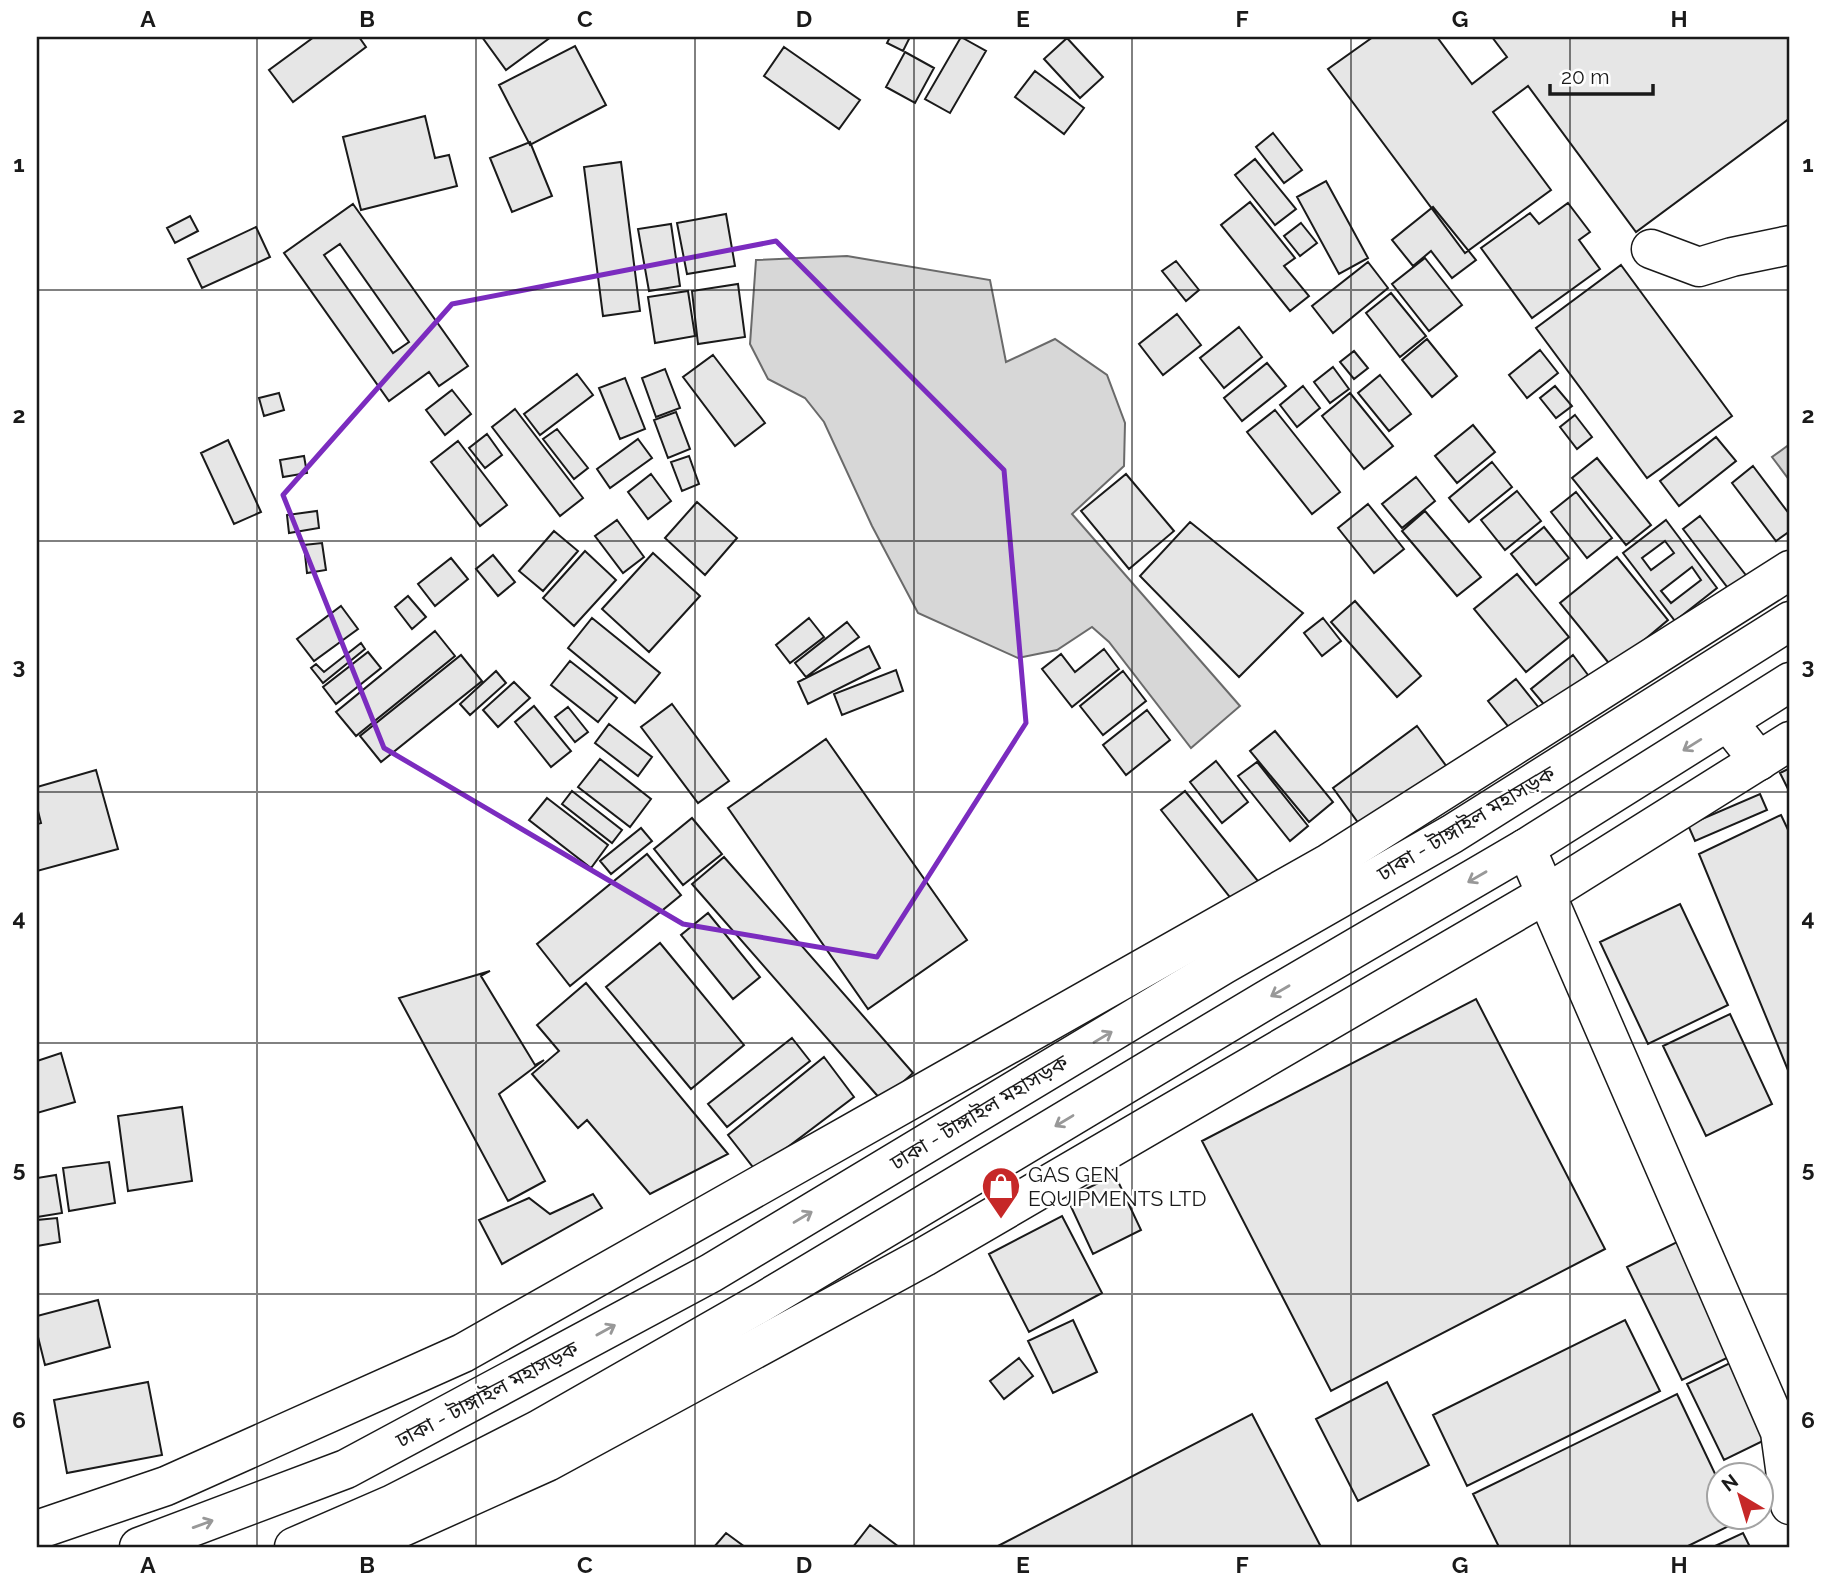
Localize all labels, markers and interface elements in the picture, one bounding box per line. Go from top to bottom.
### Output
text: A [140,5,156,32]
text: B [359,5,375,32]
text: C [577,5,593,32]
text: D [796,5,812,32]
text: E [1016,5,1030,32]
text: F [1235,5,1249,32]
text: G [1452,5,1468,32]
text: H [1670,5,1688,32]
scale bar [1550,52,1654,96]
text: 20 m [1561,64,1609,89]
text: 1 [13,150,25,177]
text: 1 [1802,150,1814,177]
text: 2 [13,401,25,428]
text: 2 [1802,401,1814,428]
text: 3 [13,652,25,679]
text: 3 [1802,652,1814,679]
one-way arrow [1682,739,1702,753]
street label: ঢাকা - টাঙ্গাইল মহাসড়ক [1372,760,1560,886]
one-way arrow [1467,870,1487,884]
text: 4 [12,904,26,931]
text: 4 [1801,904,1815,931]
one-way arrow [1270,985,1291,998]
one-way arrow [1093,1030,1113,1044]
street label: ঢাকা - টাঙ্গাইল মহাসড়ক [885,1049,1073,1175]
one-way arrow [1054,1114,1074,1128]
text: 5 [13,1155,26,1182]
text: 5 [1802,1155,1815,1182]
place label: GAS GEN EQUIPMENTS LTD [1028,1162,1206,1211]
shop icon: GAS GEN EQUIPMENTS LTD [980,1165,1022,1220]
one-way arrow [793,1210,813,1224]
one-way arrow [595,1323,616,1336]
street label: ঢাকা - টাঙ্গাইল মহাসড়ক [391,1335,583,1453]
text: 6 [12,1406,26,1433]
text: 6 [1801,1406,1815,1433]
north arrow [1704,1462,1774,1532]
text: N [1717,1469,1742,1496]
one-way arrow [191,1517,213,1529]
text: A [140,1551,156,1578]
text: B [359,1551,375,1578]
text: C [577,1551,593,1578]
text: D [796,1551,812,1578]
text: E [1016,1551,1030,1578]
text: F [1235,1551,1249,1578]
text: G [1452,1551,1468,1578]
text: H [1670,1551,1688,1578]

